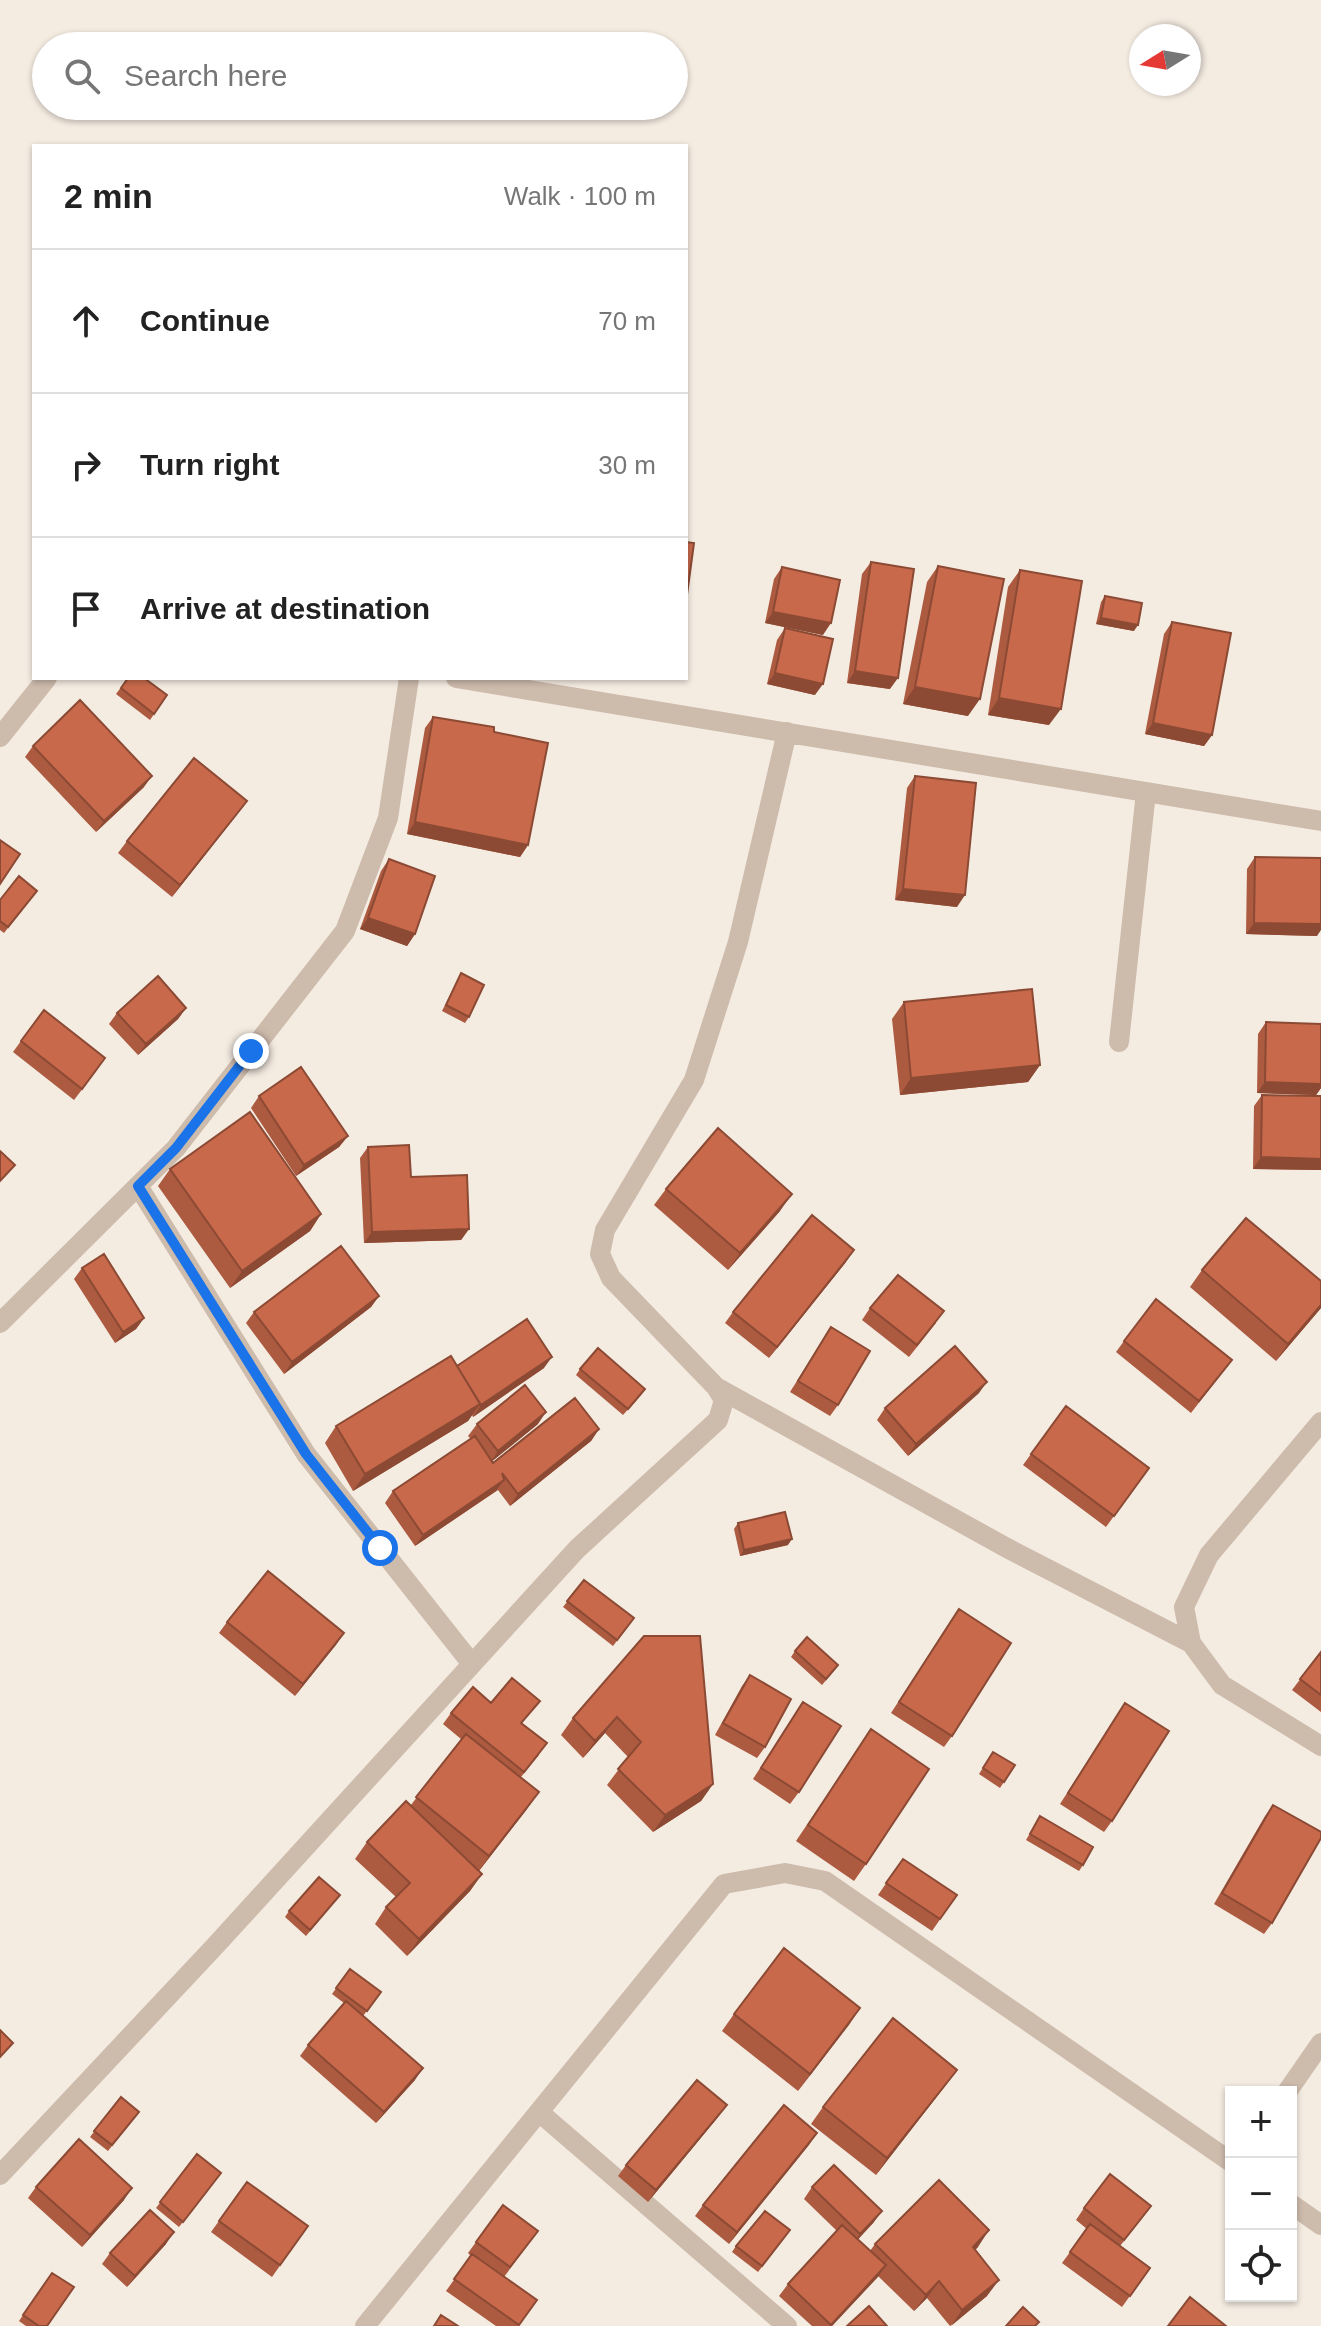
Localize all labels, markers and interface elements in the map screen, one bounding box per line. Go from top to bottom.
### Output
north arrow [1129,24,1201,96]
search box [32,32,688,120]
icon: search [60,54,104,98]
text: Search here [124,59,287,92]
text: 2 min [64,177,153,215]
text: Walk · 100 m [504,181,656,211]
icon: ahead [64,299,108,343]
text: Continue [140,304,270,337]
text: 70 m [598,306,656,336]
icon: right [64,443,108,487]
text: Turn right [140,448,279,481]
text: 30 m [598,450,656,480]
icon: arrive [64,587,108,631]
text: Arrive at destination [140,592,430,625]
route end [233,1033,269,1069]
route start [362,1530,398,1566]
map controls [1225,2086,1297,2302]
button: + [1225,2086,1297,2158]
button: − [1225,2158,1297,2230]
button: locate [1225,2230,1297,2302]

